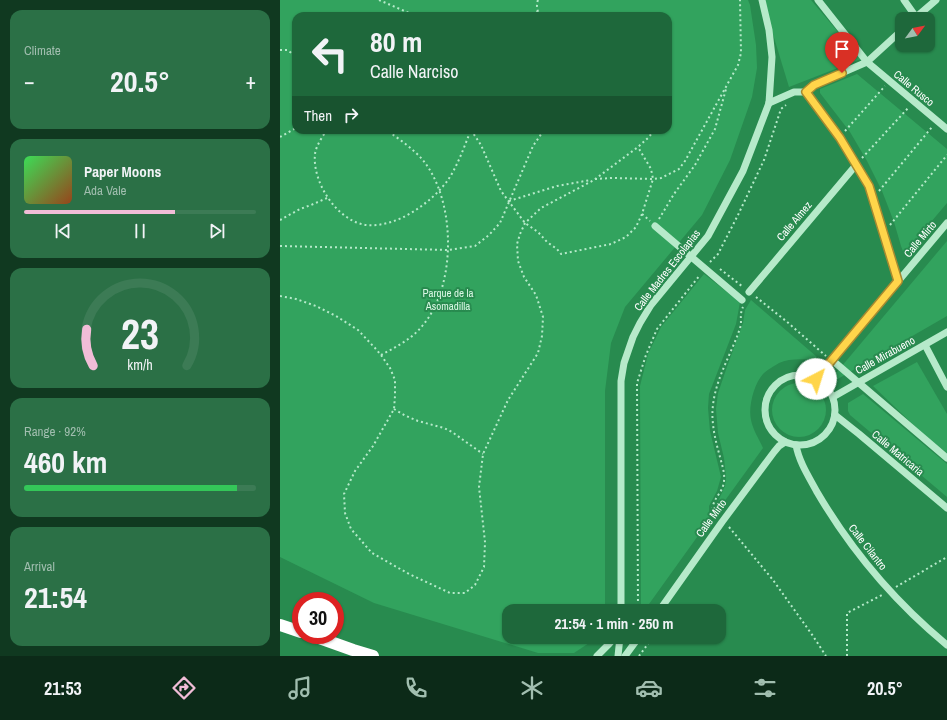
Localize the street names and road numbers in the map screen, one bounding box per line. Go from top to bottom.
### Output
street label: Calle Rusco [891,67,937,109]
street label: Calle Almez [773,198,815,244]
street label: Calle Mirto [901,218,939,260]
street label: Calle Madres Escolapias [631,226,704,314]
street label: Calle Mirabueno [853,333,917,377]
street label: Calle Matricaria [869,427,927,479]
street label: Calle Mirto [693,496,729,540]
street label: Calle Cilantro [846,521,890,573]

